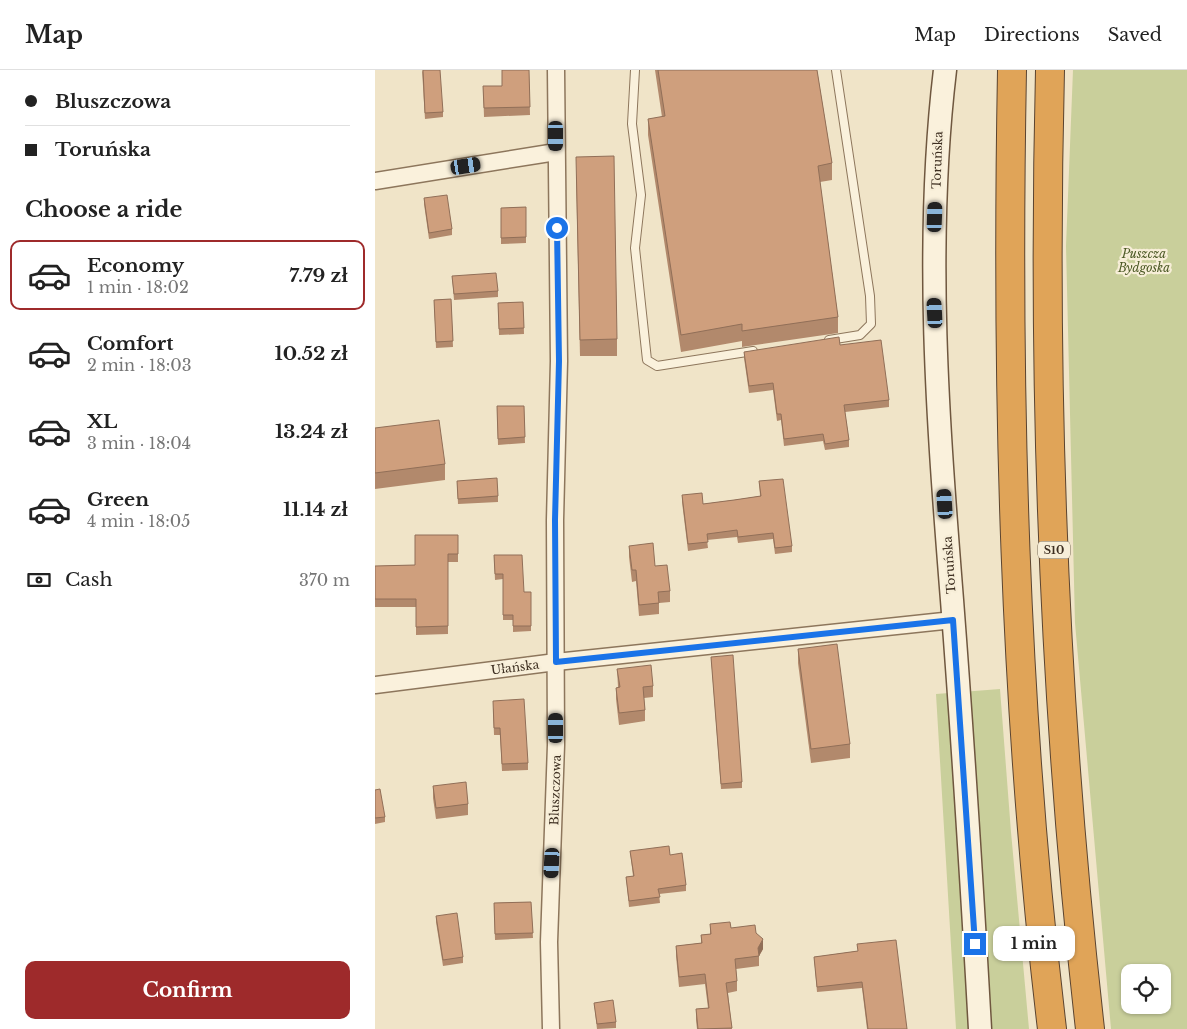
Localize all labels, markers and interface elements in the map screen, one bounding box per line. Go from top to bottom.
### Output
text: Map [25,20,83,49]
text: Map [914,24,956,46]
text: Directions [984,24,1080,46]
text: Saved [1108,24,1162,46]
text: Bluszczowa [55,90,171,113]
car [548,121,563,151]
street label: Toruńska [928,131,946,189]
text: Toruńska [55,138,151,161]
car [450,156,481,176]
text: Choose a ride [25,196,182,223]
car [926,202,943,232]
route start [546,217,568,239]
park label: Puszcza Bydgoska [1117,246,1170,275]
icon: car [27,253,72,298]
text: Economy [87,254,184,277]
text: 7.79 zł [289,264,348,287]
text: 1 min · 18:02 [87,277,189,297]
car [926,298,943,328]
icon: car [27,331,72,376]
text: Comfort [87,332,174,355]
text: 10.52 zł [275,342,348,365]
text: 2 min · 18:03 [87,355,192,375]
icon: car [27,409,72,454]
text: XL [87,410,117,433]
text: 13.24 zł [275,420,348,443]
text: 3 min · 18:04 [87,433,191,453]
icon: car [27,487,72,532]
text: Green [87,488,149,511]
car [936,489,953,519]
text: 11.14 zł [283,498,348,521]
text: 4 min · 18:05 [87,511,190,531]
street label: Toruńska [939,535,958,594]
road number: S10 [1038,542,1070,558]
icon: cash [25,566,53,594]
text: Cash [65,568,112,591]
text: 370 m [299,570,350,590]
street label: Ułańska [490,657,540,677]
car [548,713,563,743]
street label: Bluszczowa [546,754,564,826]
car [543,848,560,878]
callout: 1 min [993,926,1075,962]
route end [964,933,986,955]
text: 1 min [1011,933,1057,953]
button: Confirm [25,961,350,1019]
map controls [1121,964,1171,1014]
button: locate [1121,964,1171,1014]

